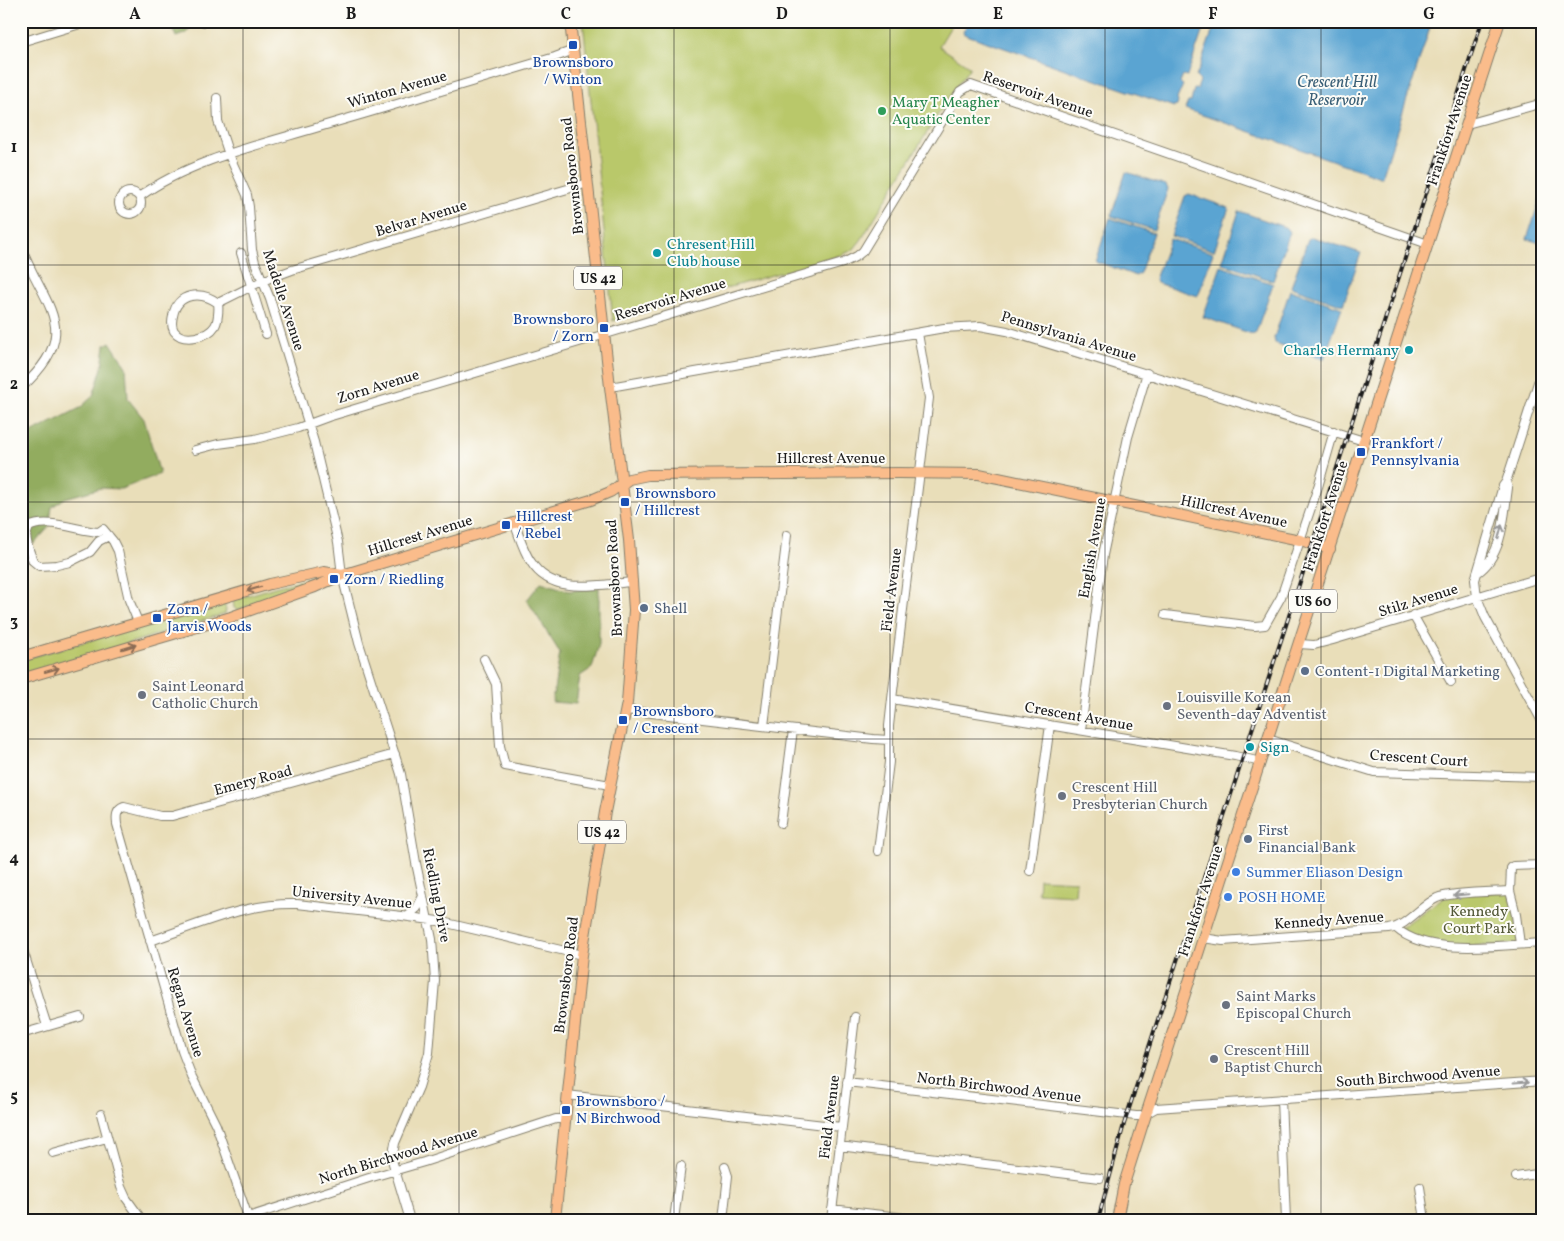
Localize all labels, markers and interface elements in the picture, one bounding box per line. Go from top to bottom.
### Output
text: A [129,4,141,26]
text: B [346,4,357,26]
text: C [561,4,571,26]
text: D [776,4,788,26]
text: E [993,4,1003,26]
text: F [1208,4,1218,26]
text: G [1423,4,1435,26]
marker: Brownsboro / Winton [567,39,579,51]
place label: Brownsboro / Winton [533,53,613,91]
street label: Winton Avenue [345,66,449,115]
street label: Reservoir Avenue [979,67,1096,124]
water label: Crescent Hill Reservoir [1297,72,1377,112]
street label: Frankfort Avenue [1423,72,1478,189]
place label: Mary T Meagher Aquatic Center [892,93,1000,131]
marker: Mary T Meagher Aquatic Center [876,105,888,117]
street label: Brownsboro Road [557,116,590,236]
text: 1 [11,137,17,159]
street label: Belvar Avenue [373,196,470,243]
place label: Chresent Hill Club house [667,235,755,273]
street label: Madelle Avenue [256,247,309,354]
marker: Chresent Hill Club house [651,247,663,259]
road number: US 42 [574,266,622,290]
street label: Reservoir Avenue [612,274,729,327]
street label: Pennsylvania Avenue [998,307,1139,368]
place label: Brownsboro / Zorn [513,310,594,348]
marker: Brownsboro / Zorn [598,322,610,334]
place label: Charles Hermany [1284,341,1399,362]
marker: Charles Hermany [1403,344,1415,356]
street label: Zorn Avenue [335,365,422,410]
text: 2 [10,374,18,396]
place label: Frankfort / Pennsylvania [1371,434,1460,472]
marker: Frankfort / Pennsylvania [1355,446,1367,458]
street label: Hillcrest Avenue [777,449,885,470]
street label: Frankfort Avenue [1299,458,1354,575]
place label: Brownsboro / Hillcrest [635,484,716,522]
street label: Hillcrest Avenue [1178,491,1289,534]
marker: Brownsboro / Hillcrest [619,496,631,508]
street label: English Avenue [1074,496,1113,600]
place label: Hillcrest / Rebel [516,507,573,545]
street label: Hillcrest Avenue [365,511,475,562]
marker: Hillcrest / Rebel [500,519,512,531]
street label: Brownsboro Road [602,519,629,637]
one-way arrow [1496,525,1505,541]
street label: Field Avenue [877,547,908,633]
place label: Zorn / Riedling [344,570,444,591]
marker: Zorn / Riedling [328,573,340,585]
street label: Stilz Avenue [1376,579,1461,623]
one-way arrow [246,585,262,595]
road number: US 60 [1289,590,1337,612]
place label: Shell [654,599,687,620]
place label: Zorn / Jarvis Woods [167,600,252,638]
marker: Shell [638,602,650,614]
text: 3 [10,611,18,633]
marker: Zorn / Jarvis Woods [151,612,163,624]
one-way arrow [121,641,137,651]
place label: Content-1 Digital Marketing [1315,662,1500,683]
one-way arrow [43,664,59,674]
marker: Content-1 Digital Marketing [1299,665,1311,677]
place label: Saint Leonard Catholic Church [152,677,259,715]
place label: Louisville Korean Seventh-day Adventist [1177,688,1327,726]
marker: Saint Leonard Catholic Church [136,689,148,701]
street label: Crescent Avenue [1023,698,1135,737]
marker: Louisville Korean Seventh-day Adventist [1161,700,1173,712]
place label: Brownsboro / Crescent [633,702,714,740]
marker: Brownsboro / Crescent [617,714,629,726]
place label: Sign [1260,738,1289,759]
marker: Sign [1244,741,1256,753]
street label: Crescent Court [1369,746,1469,773]
street label: Emery Road [212,761,295,802]
place label: Crescent Hill Presbyterian Church [1072,778,1208,816]
marker: Crescent Hill Presbyterian Church [1056,790,1068,802]
road number: US 42 [578,820,626,844]
place label: First Financial Bank [1258,821,1356,859]
marker: First Financial Bank [1242,833,1254,845]
street label: Frankfort Avenue [1174,843,1229,960]
street label: Riedling Drive [416,846,455,944]
text: 4 [9,848,19,870]
place label: Summer Eliason Design [1246,863,1403,884]
marker: Summer Eliason Design [1230,866,1242,878]
street label: University Avenue [291,882,413,915]
place label: POSH HOME [1238,888,1326,909]
one-way arrow [1453,890,1469,900]
marker: POSH HOME [1222,891,1234,903]
park label: Kennedy Court Park [1443,902,1515,940]
street label: Kennedy Avenue [1274,907,1385,936]
street label: Brownsboro Road [550,915,585,1035]
street label: Regan Avenue [161,965,208,1060]
place label: Saint Marks Episcopal Church [1236,987,1352,1025]
marker: Saint Marks Episcopal Church [1220,999,1232,1011]
place label: Crescent Hill Baptist Church [1224,1041,1323,1079]
marker: Crescent Hill Baptist Church [1208,1053,1220,1065]
street label: South Birchwood Avenue [1335,1061,1501,1094]
street label: North Birchwood Avenue [915,1068,1082,1109]
street label: Field Avenue [815,1074,846,1160]
one-way arrow [1513,1078,1529,1087]
text: 5 [10,1086,18,1108]
place label: Brownsboro / N Birchwood [576,1092,666,1130]
marker: Brownsboro / N Birchwood [560,1104,572,1116]
street label: North Birchwood Avenue [316,1122,481,1191]

